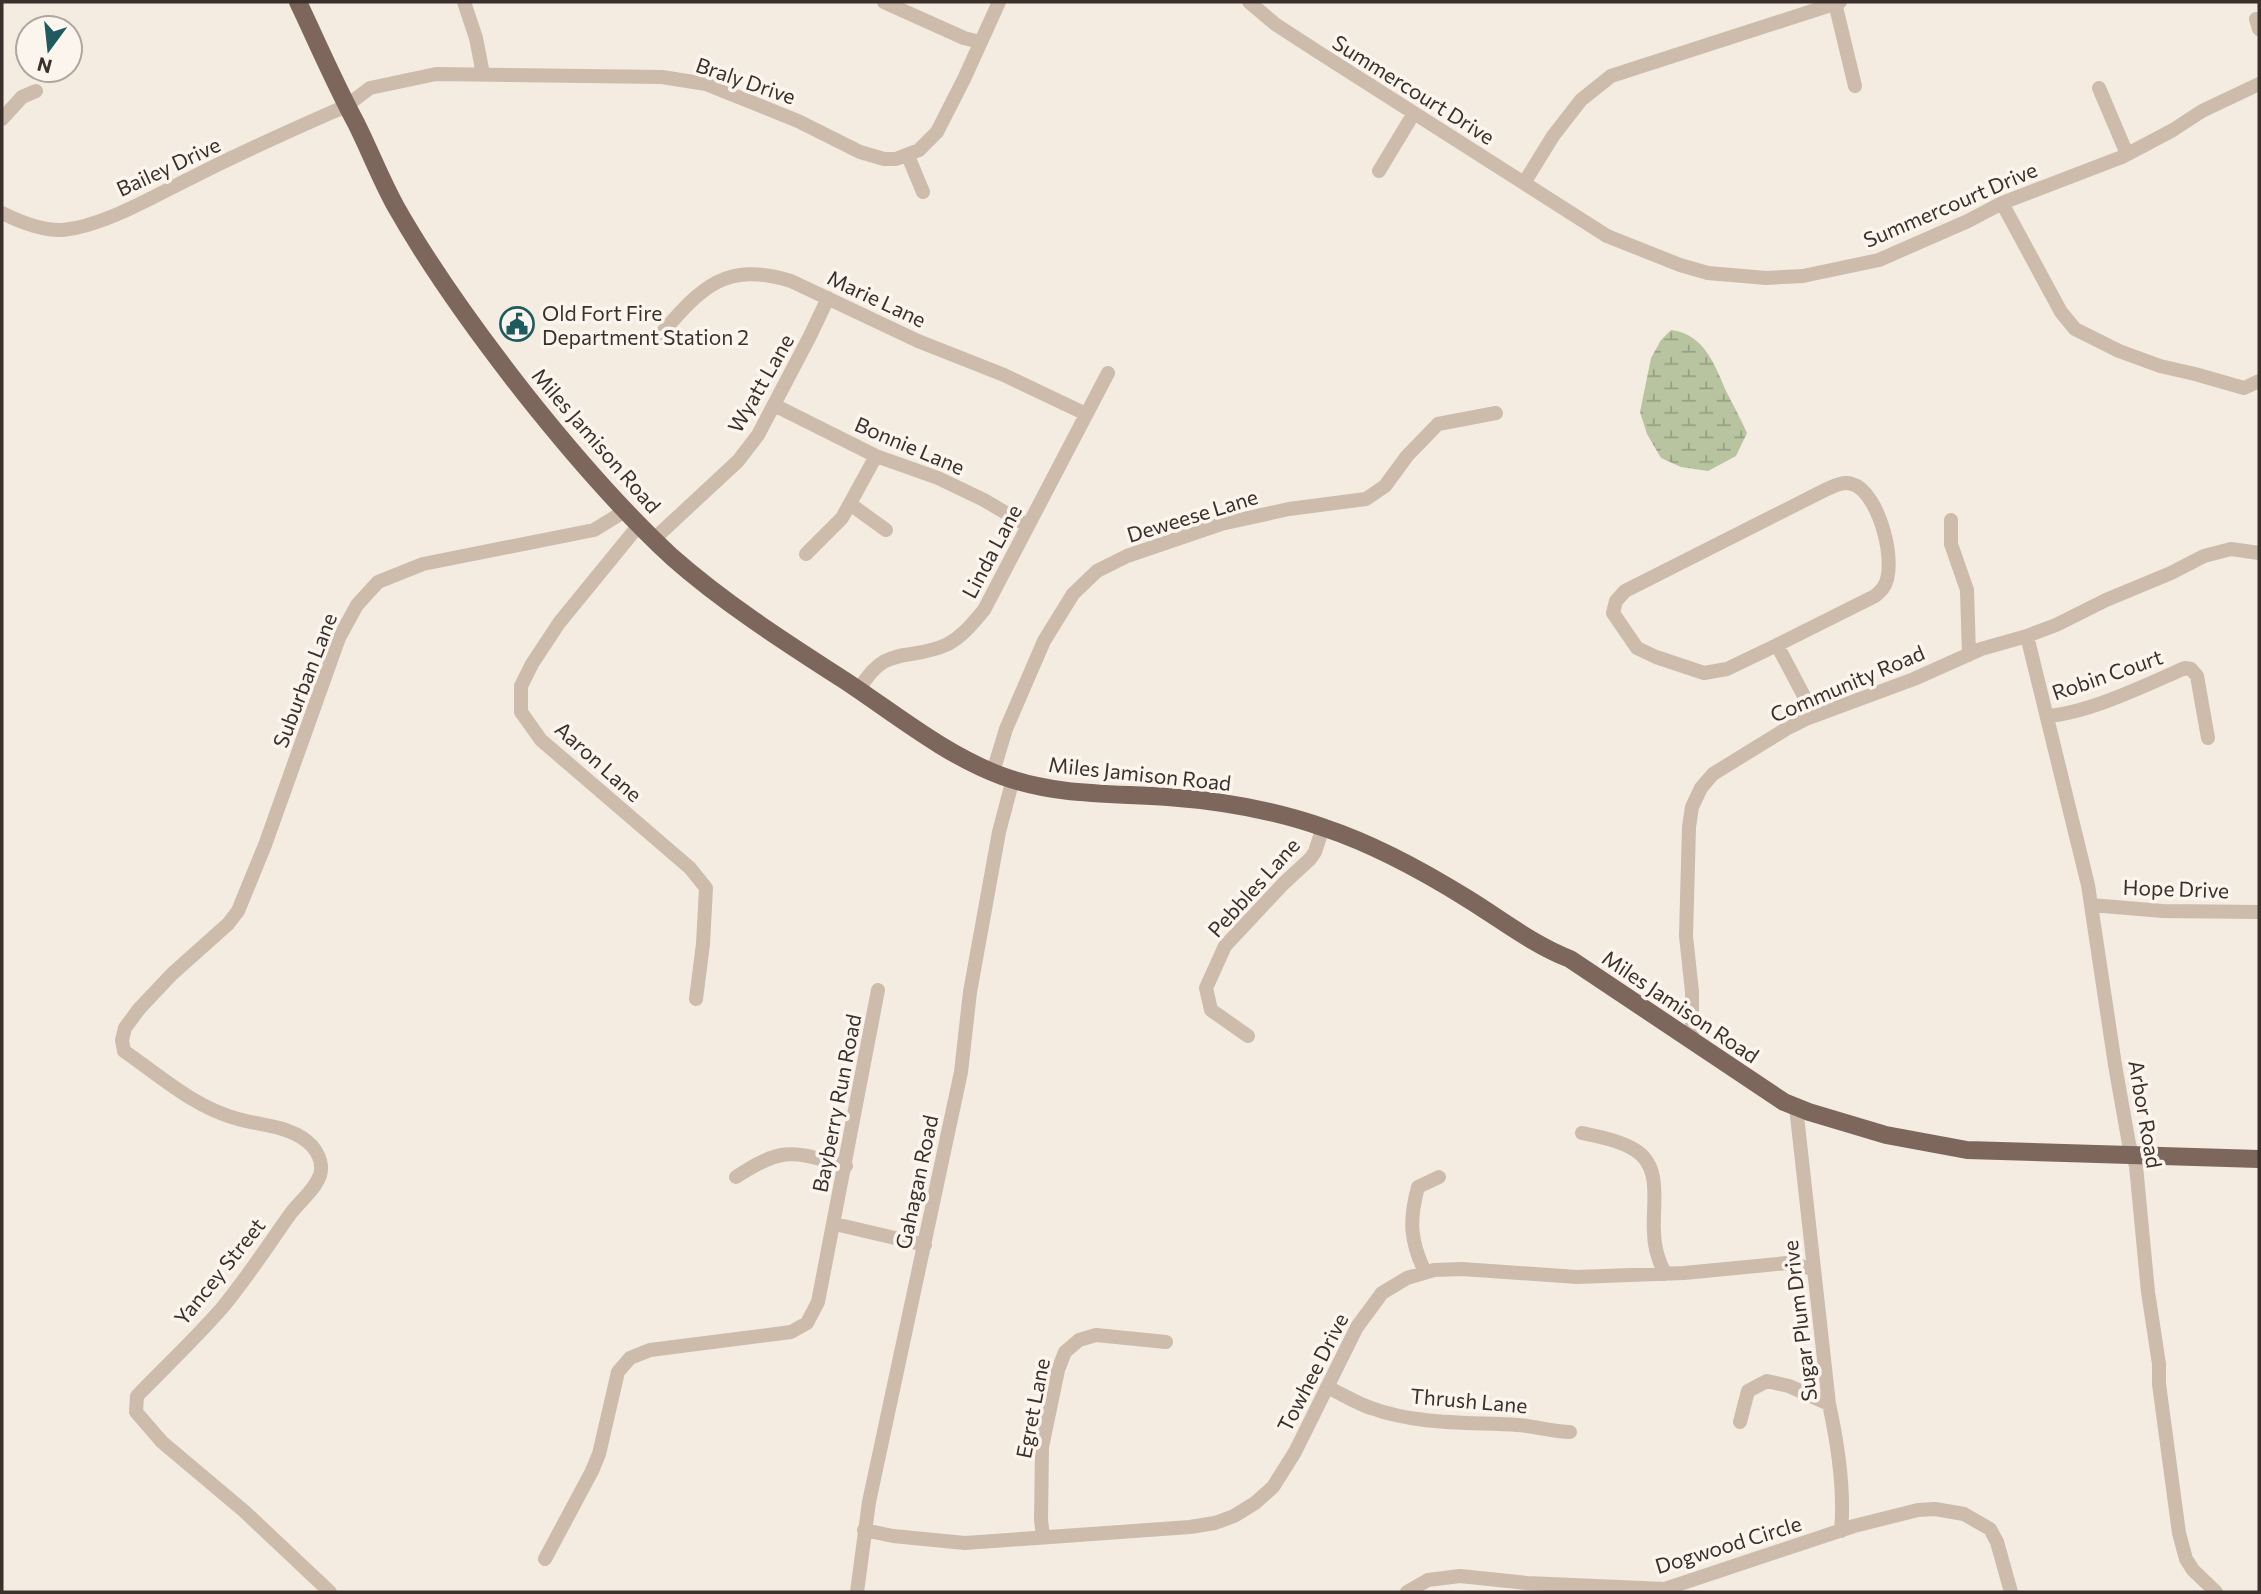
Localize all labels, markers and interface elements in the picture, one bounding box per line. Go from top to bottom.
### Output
north arrow [14,14,84,84]
street label: Summercourt Drive [1328,29,1500,149]
street label: Braly Drive [693,51,799,109]
text: N [35,53,54,79]
street label: Bailey Drive [112,131,224,201]
street label: Summercourt Drive [1859,156,2041,252]
street label: Marie Lane [824,264,930,332]
place label: Old Fort Fire Department Station 2 [542,300,749,349]
public building icon: Old Fort Fire Department Station 2 [498,305,536,343]
street label: Wyatt Lane [722,329,798,437]
street label: Miles Jamison Road [527,363,667,517]
street label: Bonnie Lane [851,411,969,479]
street label: Deweese Lane [1123,483,1261,547]
street label: Linda Lane [956,500,1026,602]
street label: Suburban Lane [267,609,341,751]
street label: Community Road [1766,639,1928,727]
street label: Robin Court [2048,643,2166,705]
street label: Aaron Lane [551,716,647,806]
street label: Miles Jamison Road [1047,751,1233,795]
street label: Pebbles Lane [1202,832,1304,942]
street label: Hope Drive [2122,874,2230,902]
street label: Miles Jamison Road [1598,944,1764,1068]
street label: Bayberry Run Road [806,1012,866,1194]
street label: Arbor Road [2124,1058,2168,1170]
street label: Gahagan Road [890,1113,942,1251]
street label: Yancey Street [168,1213,270,1329]
street label: Sugar Plum Drive [1777,1239,1821,1403]
street label: Towhee Drive [1271,1309,1353,1435]
street label: Egret Lane [1010,1356,1054,1460]
street label: Thrush Lane [1409,1382,1529,1418]
street label: Dogwood Circle [1652,1510,1804,1578]

